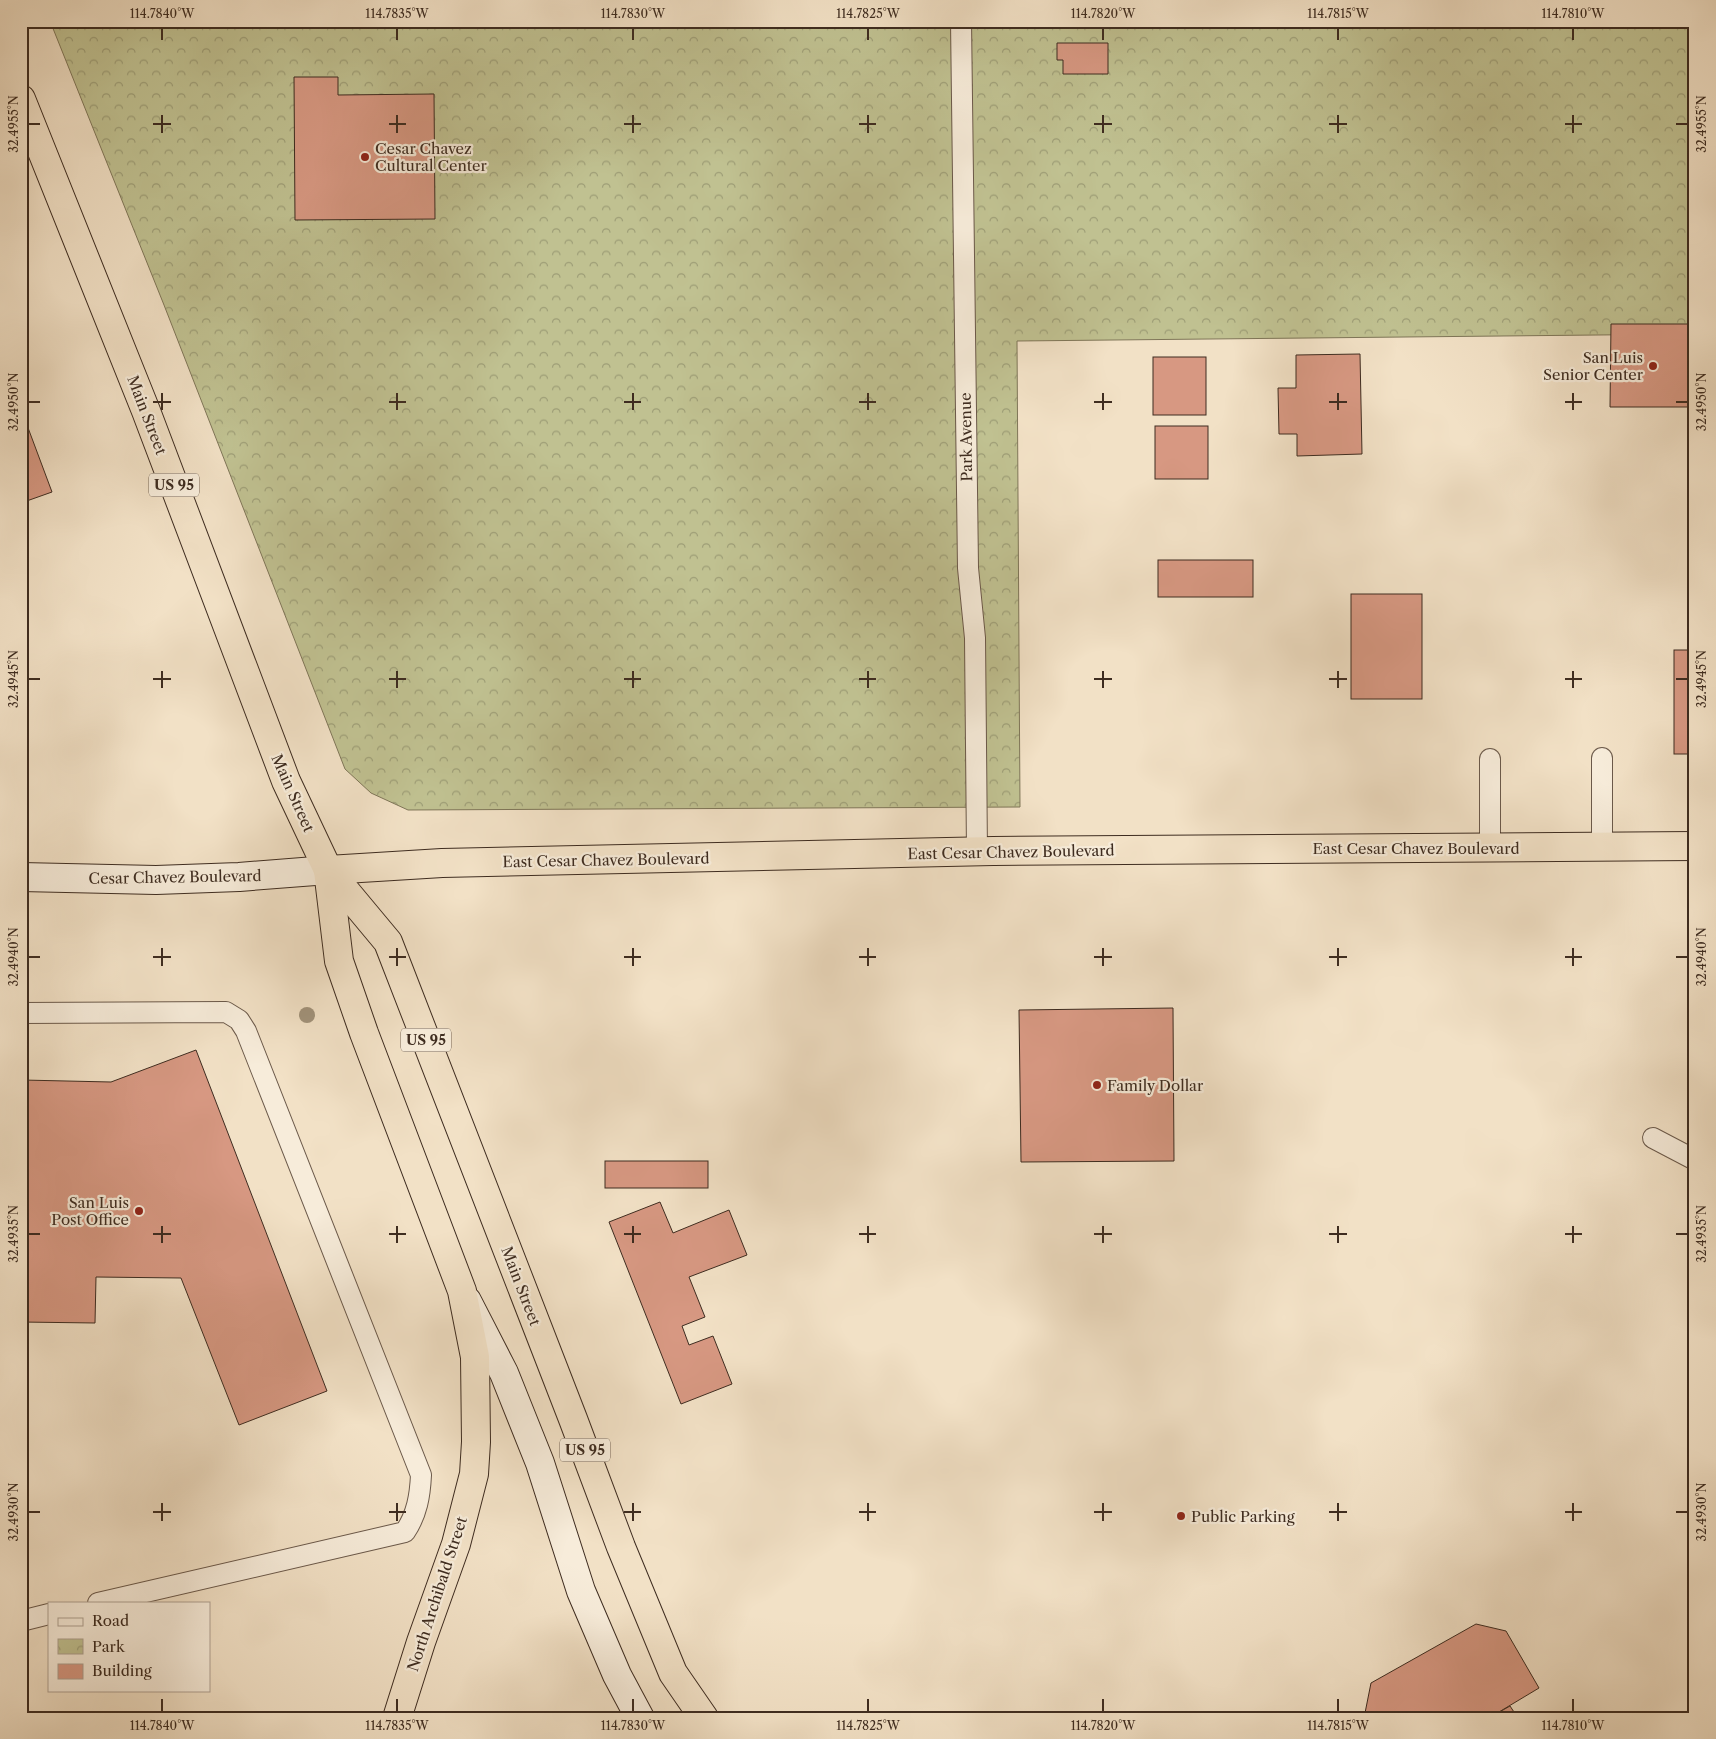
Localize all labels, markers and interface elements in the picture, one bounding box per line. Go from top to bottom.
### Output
text: 114.7840°W [130,6,195,21]
text: 114.7835°W [365,6,430,21]
text: 114.7830°W [601,6,666,21]
text: 114.7825°W [836,6,901,21]
text: 114.7820°W [1071,6,1136,21]
text: 114.7815°W [1307,6,1370,21]
text: 114.7810°W [1542,6,1605,21]
text: 32.4955°N [6,95,21,153]
text: 32.4955°N [1694,95,1709,153]
place label: Cesar Chavez Cultural Center [375,139,487,175]
marker: Cesar Chavez Cultural Center [359,151,371,163]
place label: San Luis Senior Center [1543,348,1644,384]
marker: San Luis Senior Center [1647,360,1659,372]
text: 32.4950°N [6,373,21,431]
street label: Main Street [123,373,171,458]
text: 32.4950°N [1694,373,1709,431]
street label: Park Avenue [956,392,976,482]
road number: US 95 [149,474,199,496]
text: 32.4945°N [6,650,21,708]
text: 32.4945°N [1694,650,1709,708]
street label: Main Street [267,751,319,836]
street label: East Cesar Chavez Boulevard [1312,839,1520,858]
street label: East Cesar Chavez Boulevard [907,841,1115,863]
street label: East Cesar Chavez Boulevard [502,849,710,871]
street label: Cesar Chavez Boulevard [88,866,262,888]
text: 32.4940°N [6,927,21,987]
text: 32.4940°N [1694,927,1709,987]
road number: US 95 [401,1028,451,1052]
place label: Family Dollar [1107,1076,1204,1095]
marker: Family Dollar [1091,1079,1103,1091]
place label: San Luis Post Office [51,1193,129,1229]
text: 32.4935°N [6,1205,21,1263]
marker: San Luis Post Office [133,1205,145,1217]
text: 32.4935°N [1694,1205,1709,1263]
street label: Main Street [497,1244,545,1329]
road number: US 95 [560,1438,610,1462]
text: 32.4930°N [6,1483,21,1541]
text: 32.4930°N [1694,1483,1709,1541]
place label: Public Parking [1191,1507,1295,1526]
marker: Public Parking [1175,1510,1187,1522]
street label: North Archibald Street [403,1513,471,1674]
legend [48,1602,210,1692]
text: Road [92,1611,129,1630]
text: Park [92,1637,126,1656]
text: Building [92,1661,152,1680]
text: 114.7840°W [130,1718,195,1733]
text: 114.7835°W [365,1718,430,1733]
text: 114.7830°W [601,1718,666,1733]
text: 114.7825°W [836,1718,901,1733]
text: 114.7820°W [1071,1718,1136,1733]
text: 114.7815°W [1307,1718,1370,1733]
text: 114.7810°W [1542,1718,1605,1733]

